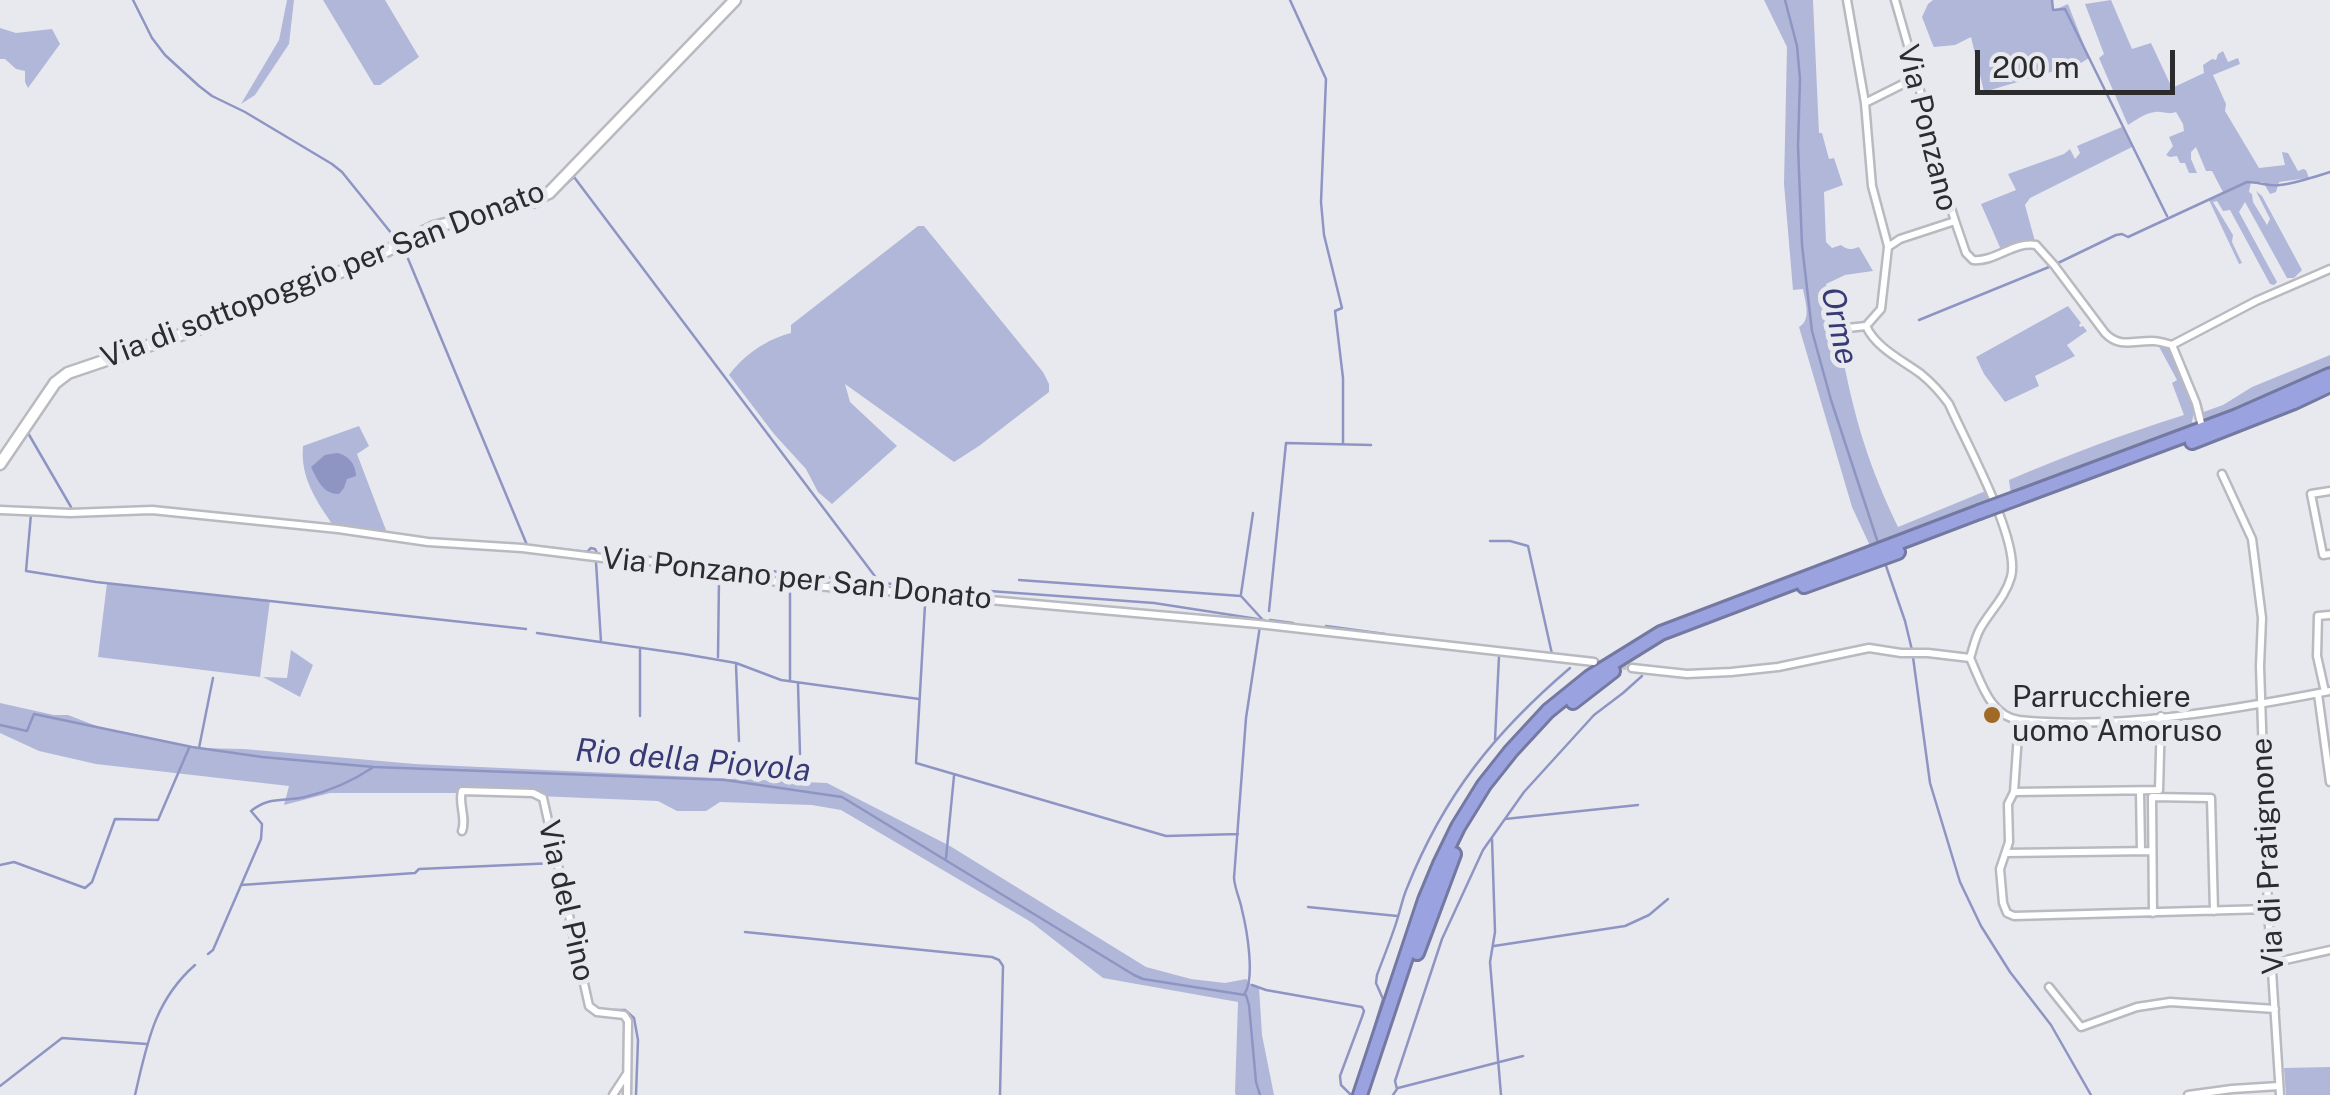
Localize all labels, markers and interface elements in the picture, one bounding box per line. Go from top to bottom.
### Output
scale bar [1980,30,2180,92]
street label: Via Ponzano [1889,41,1965,215]
text: 200 m [1992,49,2080,85]
street label: Via di sottopoggio per San Donato [96,174,550,376]
water label: Orme [1812,284,1866,368]
street label: Via Ponzano per San Donato [600,541,994,617]
place label: Parrucchiere uomo Amoruso [2012,680,2222,750]
marker: Parrucchiere uomo Amoruso [1981,704,2003,726]
water label: Rio della Piovola [574,732,812,790]
street label: Via di Pratignone [2244,737,2292,975]
street label: Via del Pino [530,817,602,985]

